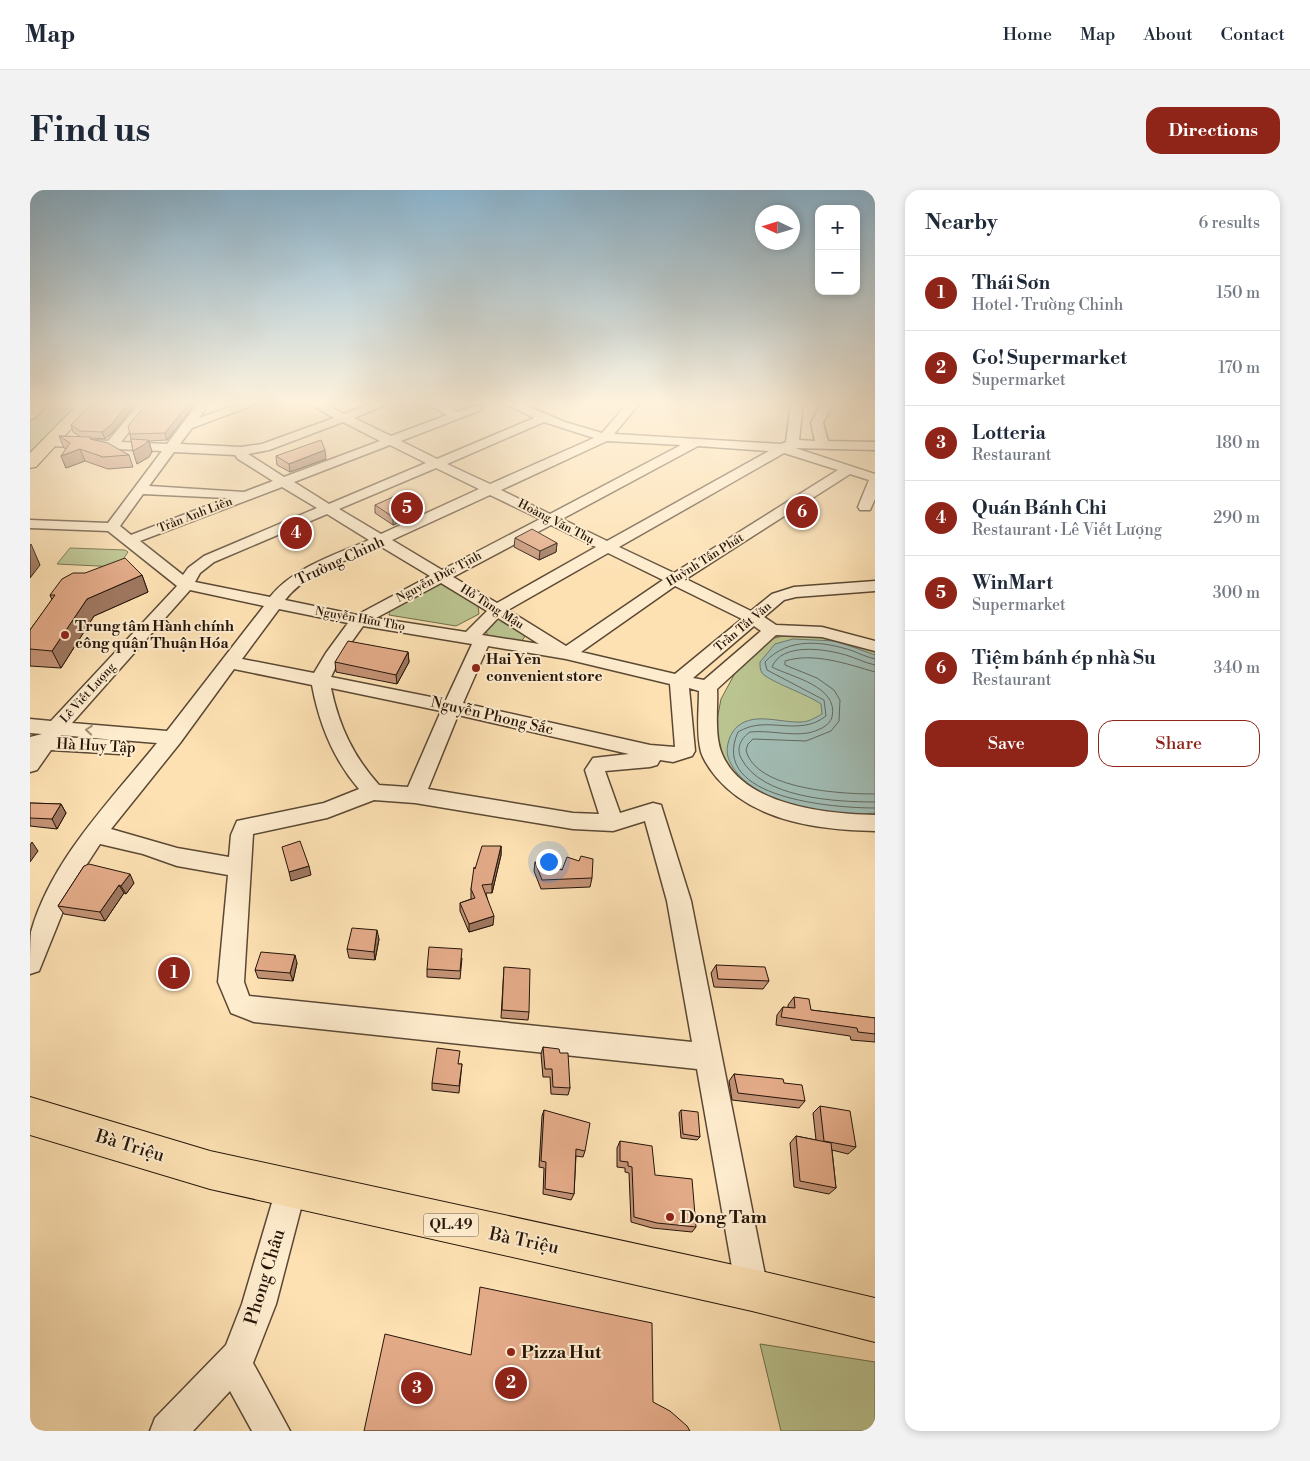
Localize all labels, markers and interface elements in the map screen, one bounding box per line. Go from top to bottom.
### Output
text: Map [25,20,75,50]
text: Home [1003,23,1052,46]
text: Map [1080,23,1116,46]
text: About [1144,23,1193,46]
text: Contact [1221,23,1285,46]
button: Directions [1146,107,1280,154]
text: Find us [30,109,150,152]
north arrow [755,205,800,250]
map controls [815,205,860,295]
button: + [815,205,860,250]
text: Nearby [925,210,998,236]
text: 6 results [1199,213,1260,233]
button: − [815,250,860,295]
text: Thái Sơn [972,271,1050,295]
text: 1 [937,283,945,303]
text: 150 m [1216,283,1260,303]
text: Hotel · Trường Chinh [972,295,1123,315]
text: Go! Supermarket [972,346,1127,370]
text: 2 [936,358,946,378]
text: 170 m [1218,358,1260,378]
text: Supermarket [972,370,1066,390]
text: Lotteria [972,421,1046,445]
text: 3 [936,433,946,453]
text: 180 m [1216,433,1260,453]
text: Restaurant [972,445,1051,465]
pin: 5 [391,489,423,527]
pin: 6 [786,493,818,531]
street label: Trần Anh Liên [155,494,235,536]
street label: Hoàng Văn Thụ [515,496,597,548]
text: Quán Bánh Chi [972,496,1107,520]
text: 4 [936,508,946,528]
text: 290 m [1213,508,1260,528]
pin: 4 [280,514,312,552]
text: Restaurant · Lê Viết Lượng [972,520,1162,540]
street label: Huỳnh Tấn Phát [664,530,747,590]
street label: Trường Chinh [293,532,387,590]
street label: Nguyễn Đức Tịnh [394,548,484,606]
text: WinMart [972,571,1053,595]
street label: Hồ Tùng Mậu [457,581,527,633]
text: 5 [936,583,946,603]
text: 300 m [1213,583,1260,603]
text: Supermarket [972,595,1066,615]
street label: Trần Tất Văn [711,599,775,655]
street label: Nguyễn Hữu Thọ [314,604,406,634]
place label: Trung tâm Hành chính công quận Thuận Hóa [75,617,235,653]
marker: Trung tâm Hành chính công quận Thuận Hóa [59,629,71,641]
text: Tiệm bánh ép nhà Su [972,646,1156,670]
place label: Hai Yen convenient store [486,650,603,686]
text: 6 [936,658,946,678]
text: 340 m [1213,658,1260,678]
street label: Lê Viết Lượng [57,659,120,726]
marker: Hai Yen convenient store [470,662,482,674]
text: Restaurant [972,670,1051,690]
street label: Nguyễn Phong Sắc [429,693,555,739]
button: Save [925,720,1088,767]
button: Share [1098,720,1260,767]
one-way arrow [85,725,93,736]
street label: Hà Huy Tập [56,734,136,758]
your location [536,849,562,875]
pin: 1 [158,954,190,992]
street label: Bà Triệu [92,1124,168,1168]
place label: Dong Tam [680,1206,768,1229]
marker: Dong Tam [664,1211,676,1223]
road number: QL.49 [424,1214,478,1236]
street label: Bà Triệu [486,1222,562,1260]
street label: Phong Châu [239,1225,291,1328]
place label: Pizza Hut [521,1341,602,1364]
marker: Pizza Hut [505,1346,517,1358]
pin: 2 [495,1364,527,1402]
pin: 3 [401,1369,433,1407]

